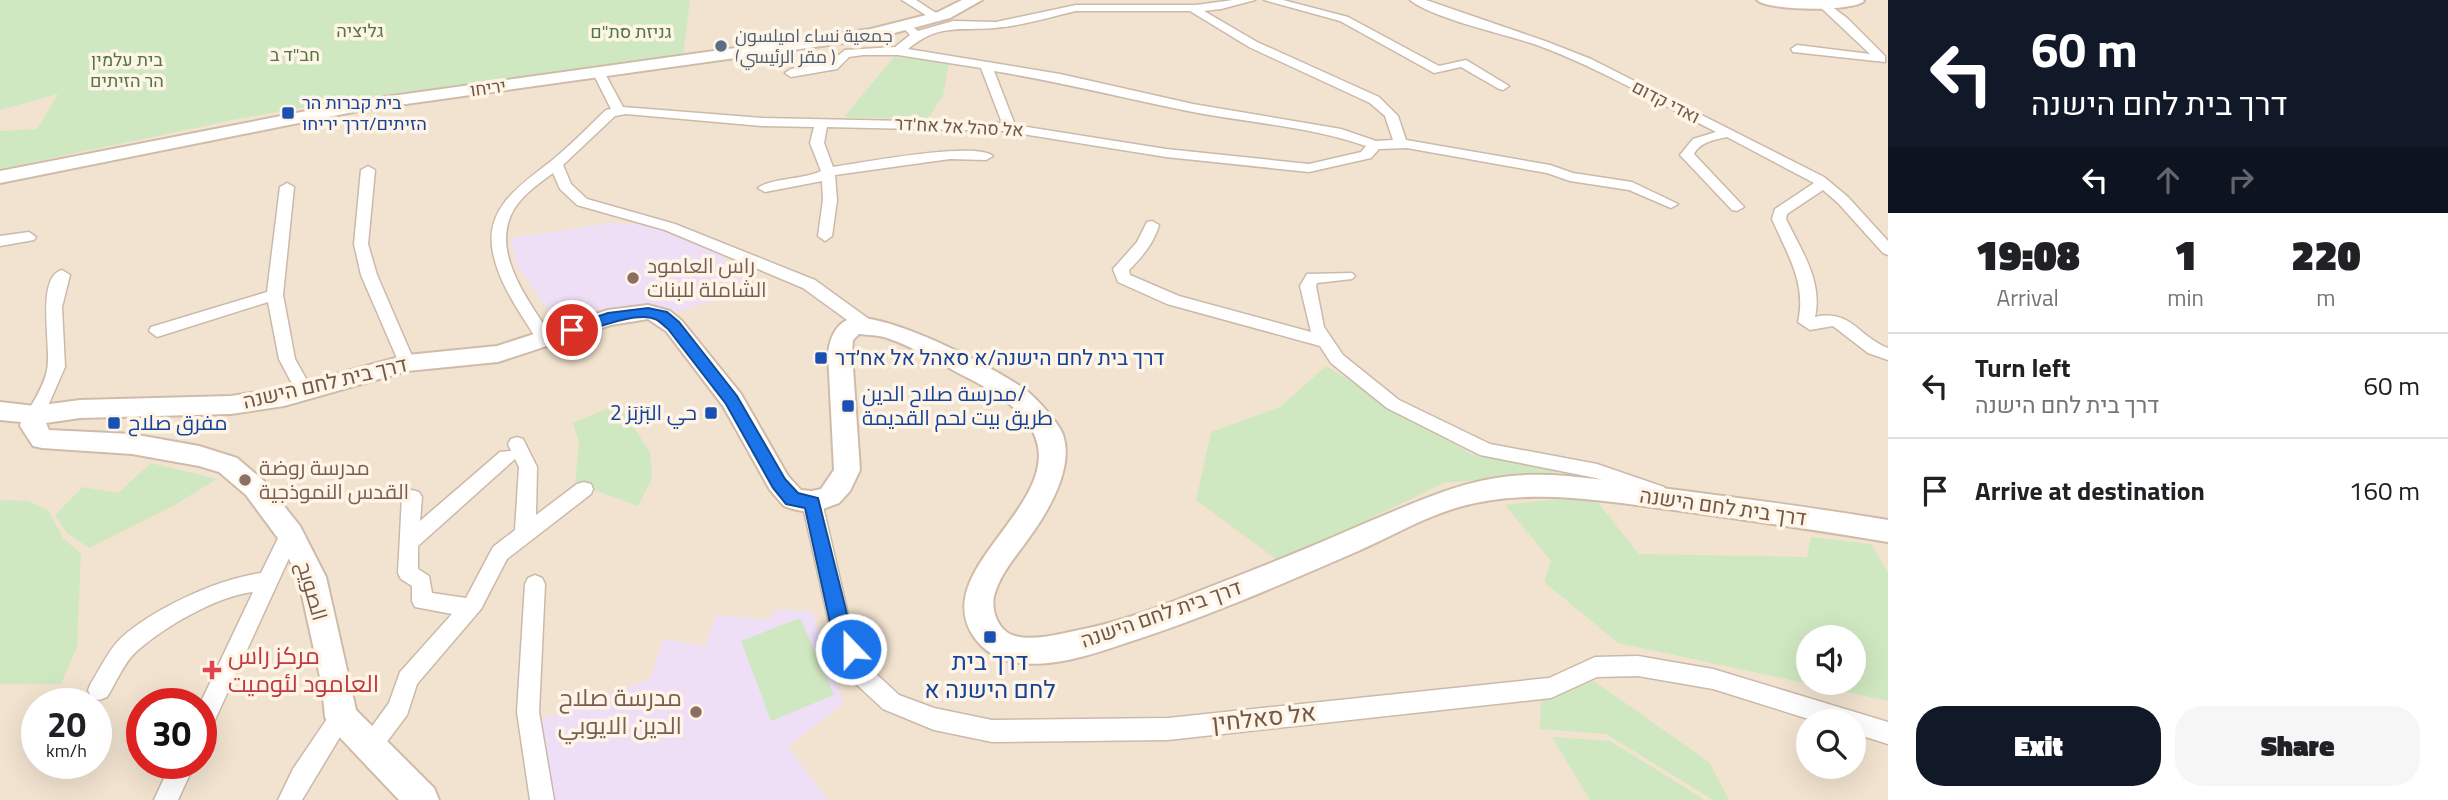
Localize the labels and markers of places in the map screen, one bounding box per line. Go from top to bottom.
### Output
place label: جمعية نساء اميلسون (مقر الرئيسي ) [735,22,893,70]
marker: جمعية نساء اميلسون (مقر الرئيسي ) [713,38,729,54]
place label: בית קברות הר הזיתים/דרך יריחו [302,89,427,137]
marker: בית קברות הר הזיתים/דרך יריחו [280,105,296,121]
place label: راس العامود الشاملة للبنات [647,249,767,305]
marker: راس العامود الشاملة للبنات [625,270,641,286]
pin [542,300,602,360]
place label: דרך בית לחם הישנה/א סאהל אל אח׳דר [835,341,1164,373]
marker: דרך בית לחם הישנה/א סאהל אל אח׳דר [813,350,829,366]
place label: مدرسة صلاح الدين/ طريق بيت لحم القديمة [862,377,1053,433]
place label: حي البَزبَز 2 [610,396,697,429]
marker: مدرسة صلاح الدين/ طريق بيت لحم القديمة [840,398,856,414]
marker: حي البَزبَز 2 [703,405,719,421]
place label: مفرق صلاح [128,406,227,438]
marker: مفرق صلاح [106,415,122,431]
place label: مدرسة روضة القدس النموذجية [259,451,409,507]
marker: مدرسة روضة القدس النموذجية [237,472,253,488]
marker: דרך בית לחם הישנה א [982,629,998,645]
place label: مركز راس العامود لئوميت [228,637,379,701]
place label: דרך בית לחם הישנה א [924,643,1056,707]
marker: مركز راس العامود لئوميت [202,660,222,680]
place label: مدرسة صلاح الدين الايوبي [558,679,682,745]
marker: مدرسة صلاح الدين الايوبي [688,704,704,720]

